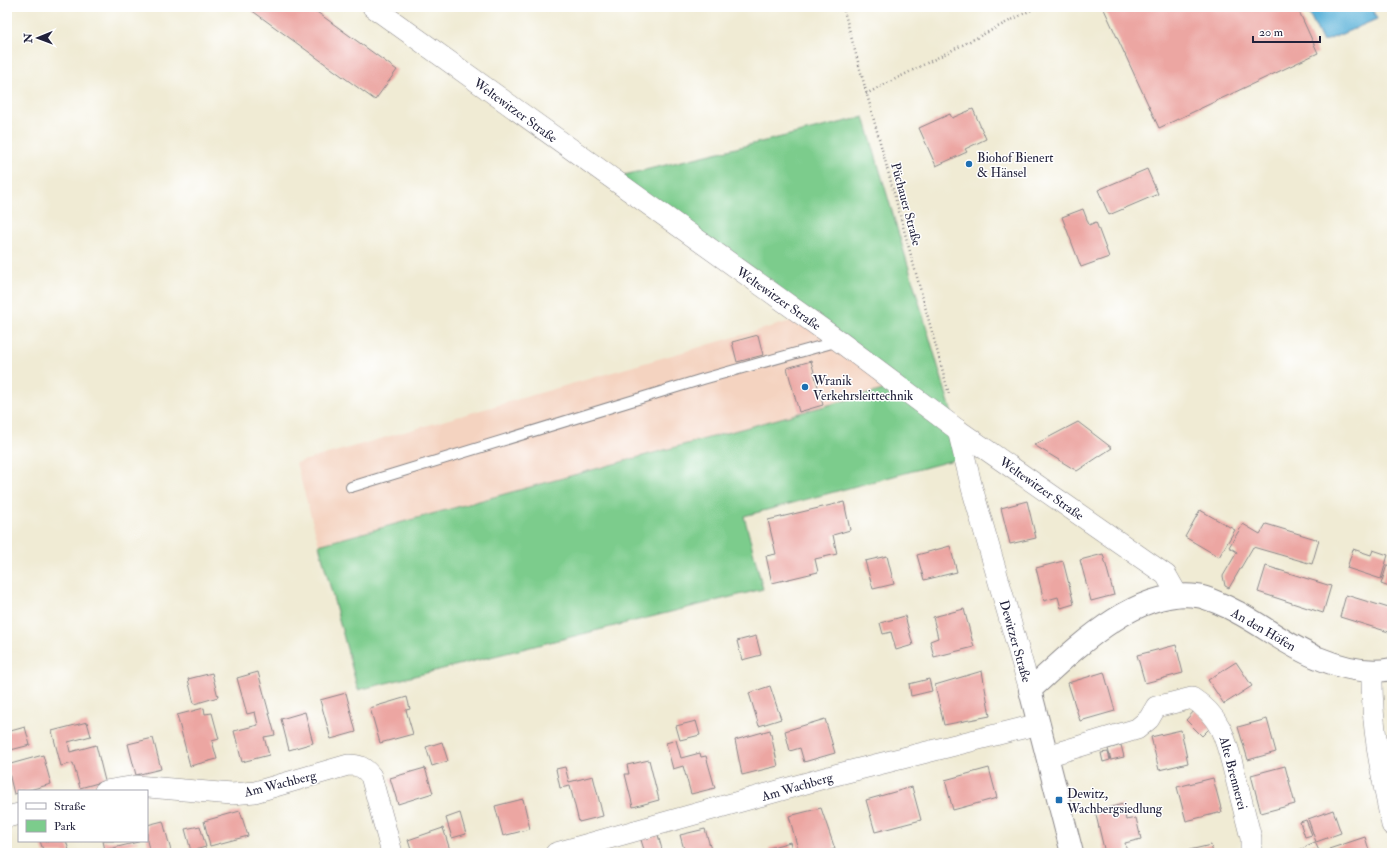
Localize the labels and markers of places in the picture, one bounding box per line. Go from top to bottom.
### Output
place label: Biohof Bienert & Hänsel [977,150,1054,181]
marker: Biohof Bienert & Hänsel [964,159,974,169]
place label: Wranik Verkehrsleittechnik [812,373,914,404]
marker: Wranik Verkehrsleittechnik [800,382,810,392]
place label: Dewitz, Wachbergsiedlung [1066,786,1163,817]
marker: Dewitz, Wachbergsiedlung [1054,795,1064,805]

